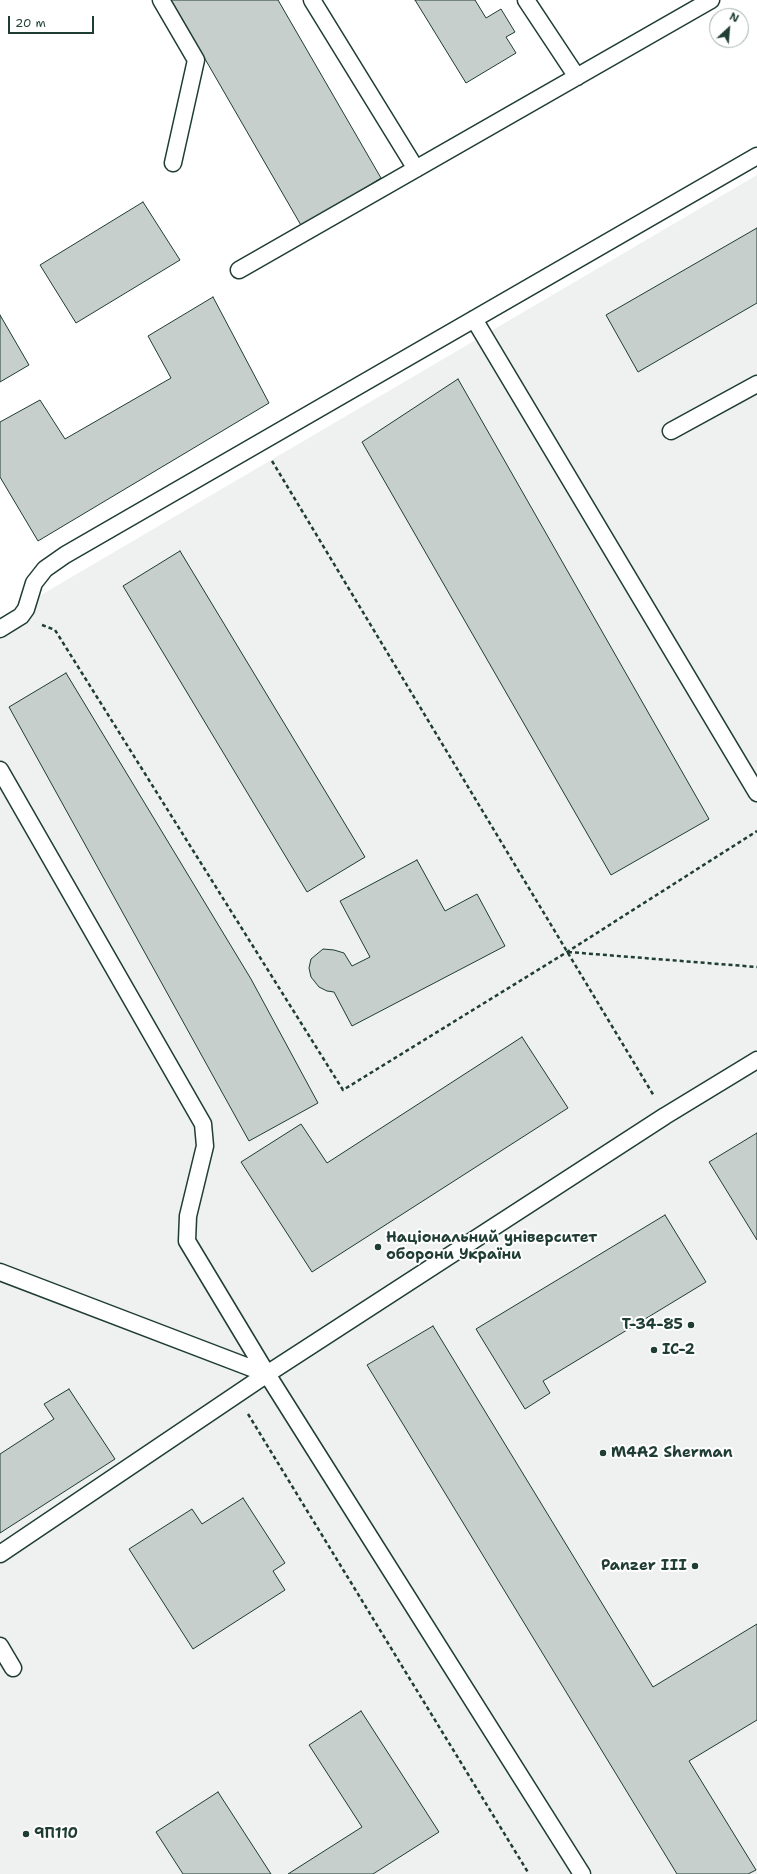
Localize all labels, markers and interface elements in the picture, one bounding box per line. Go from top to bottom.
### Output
scale bar [10,8,96,34]
north arrow [709,8,749,48]
text: N [727,9,741,26]
text: 20 m [15,15,46,31]
place label: Національний університет оборони України [386,1229,597,1264]
marker: Національний університет оборони України [373,1242,383,1252]
place label: Т-34-85 [622,1316,683,1334]
marker: Т-34-85 [686,1320,696,1330]
place label: ІС-2 [662,1341,695,1359]
marker: ІС-2 [649,1345,659,1355]
place label: M4A2 Sherman [611,1444,733,1462]
marker: M4A2 Sherman [598,1448,608,1458]
place label: Panzer III [601,1557,687,1575]
marker: Panzer III [690,1561,700,1571]
place label: 9П110 [34,1825,78,1843]
marker: 9П110 [21,1829,31,1839]

